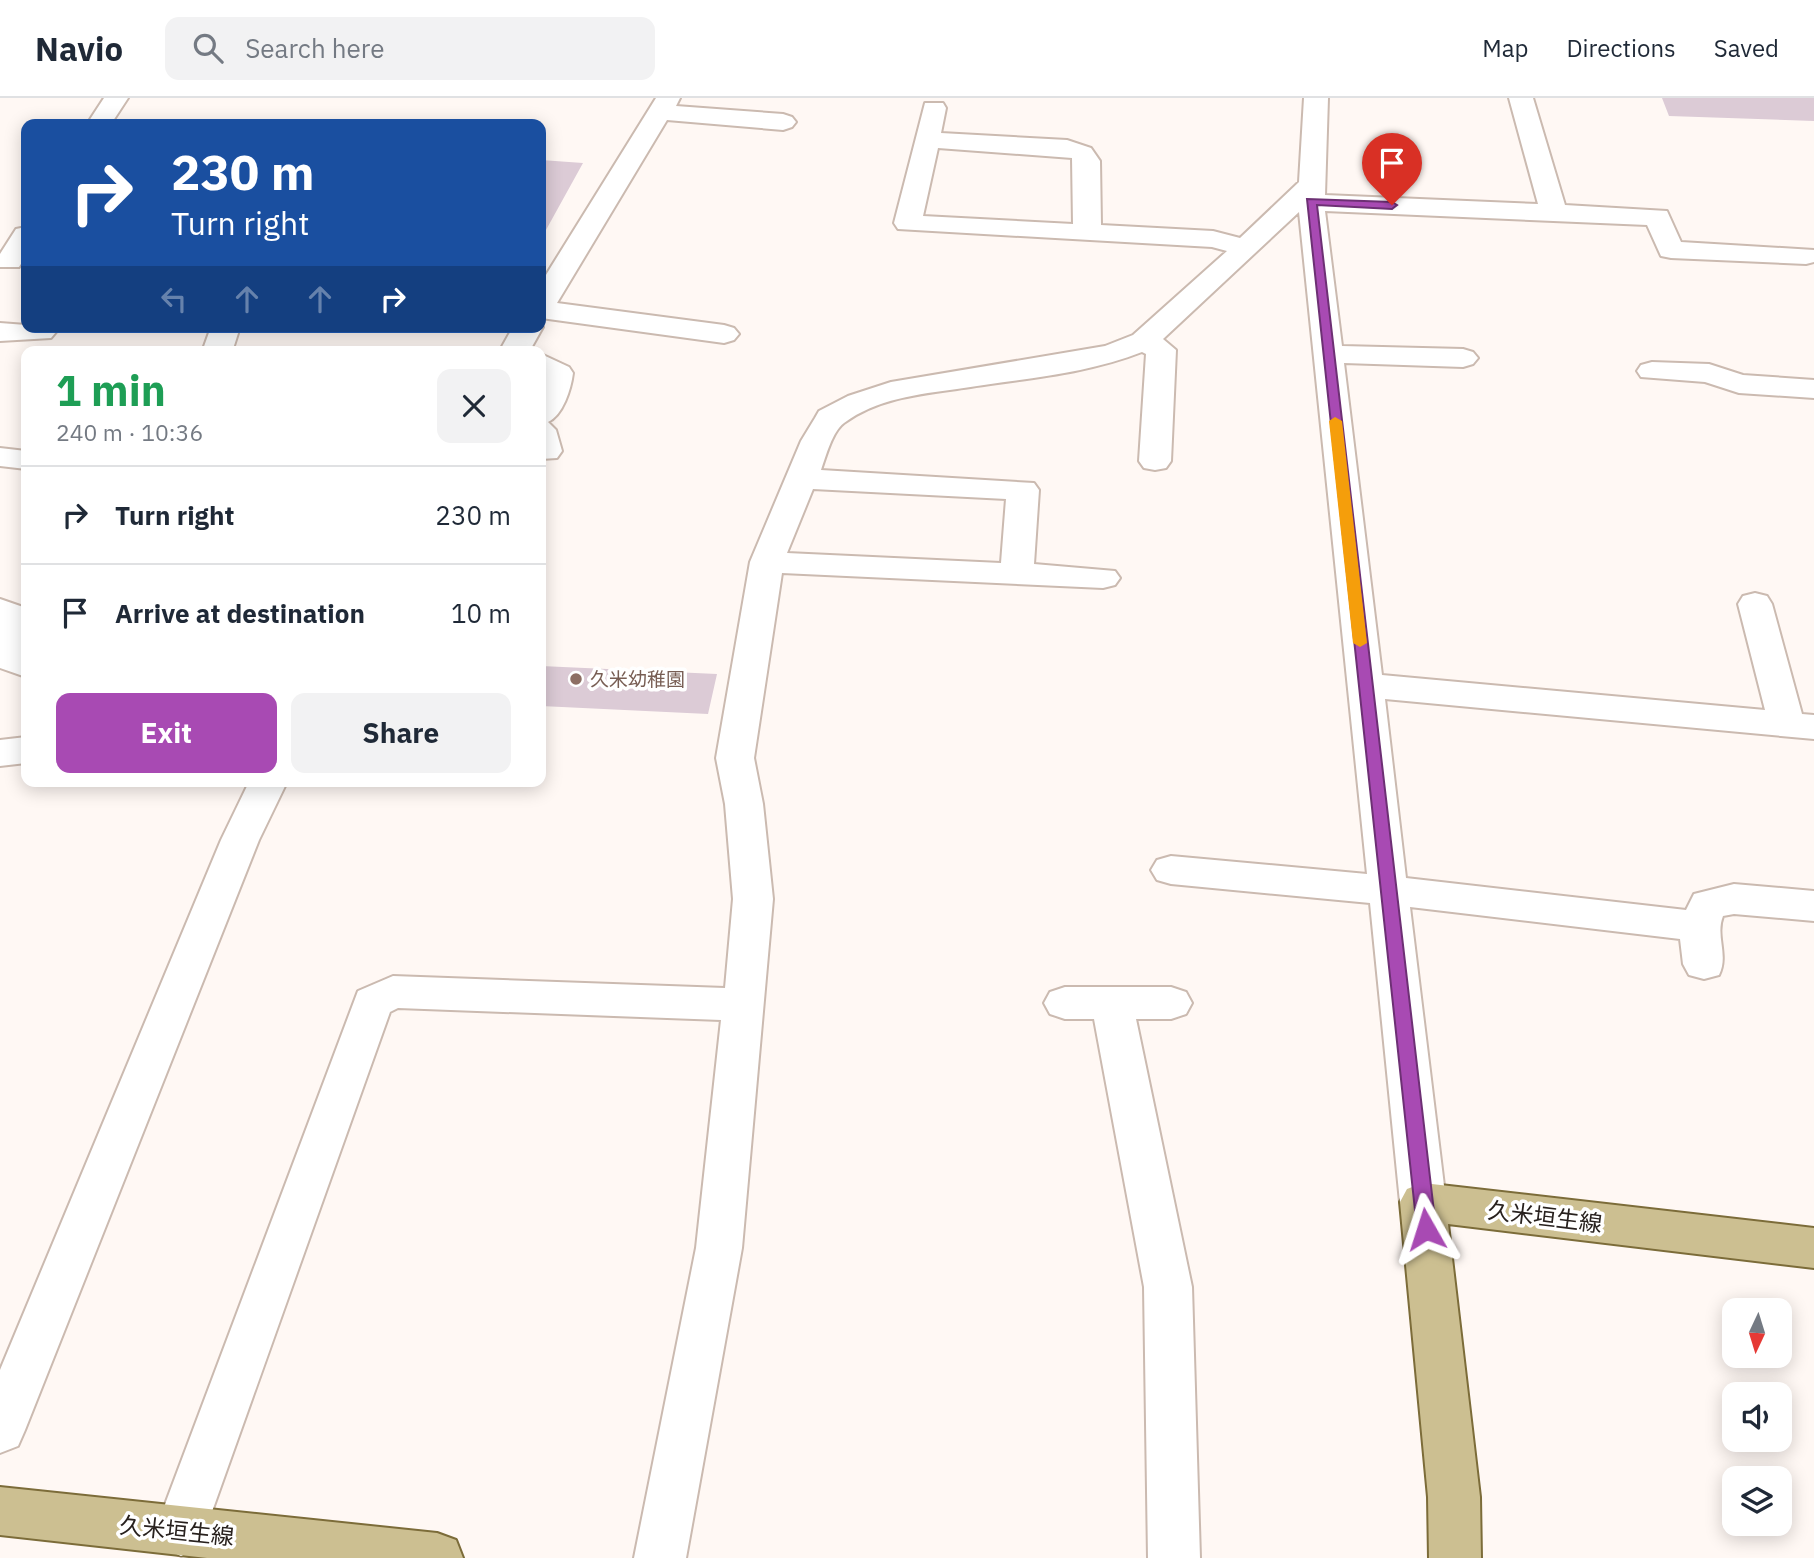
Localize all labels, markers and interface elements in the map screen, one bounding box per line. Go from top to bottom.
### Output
search box [165,17,655,80]
text: Navio [35,27,123,70]
icon: search [189,29,227,67]
text: Search here [245,31,385,65]
text: Map [1482,32,1528,64]
text: Directions [1566,32,1676,64]
text: Saved [1714,32,1779,64]
pin [1362,133,1422,205]
text: 230 m [171,140,315,203]
icon: arrive [1373,144,1411,182]
icon: right [56,147,147,238]
text: Turn right [171,202,309,244]
icon: left [155,280,193,318]
icon: ahead [228,280,266,318]
icon: ahead [301,280,339,318]
icon: right [374,280,412,318]
text: 1 min [56,363,166,418]
button: close [437,369,511,443]
text: 240 m · 10:36 [56,417,203,447]
icon: right [56,496,94,534]
text: Turn right [115,498,234,532]
text: 230 m [435,498,511,532]
icon: arrive [56,594,94,632]
text: Arrive at destination [115,596,365,630]
text: 10 m [451,596,511,630]
place label: 久米幼稚園 [590,667,685,691]
marker: 久米幼稚園 [568,671,584,687]
button: Exit [56,693,277,773]
button: Share [291,693,511,773]
position arrow [1389,1192,1463,1266]
street label: 久米垣生線 [1486,1194,1604,1238]
north arrow [1722,1298,1792,1368]
map controls [1722,1298,1792,1536]
button: sound [1722,1382,1792,1452]
button: layers [1722,1466,1792,1536]
street label: 久米垣生線 [118,1509,236,1551]

